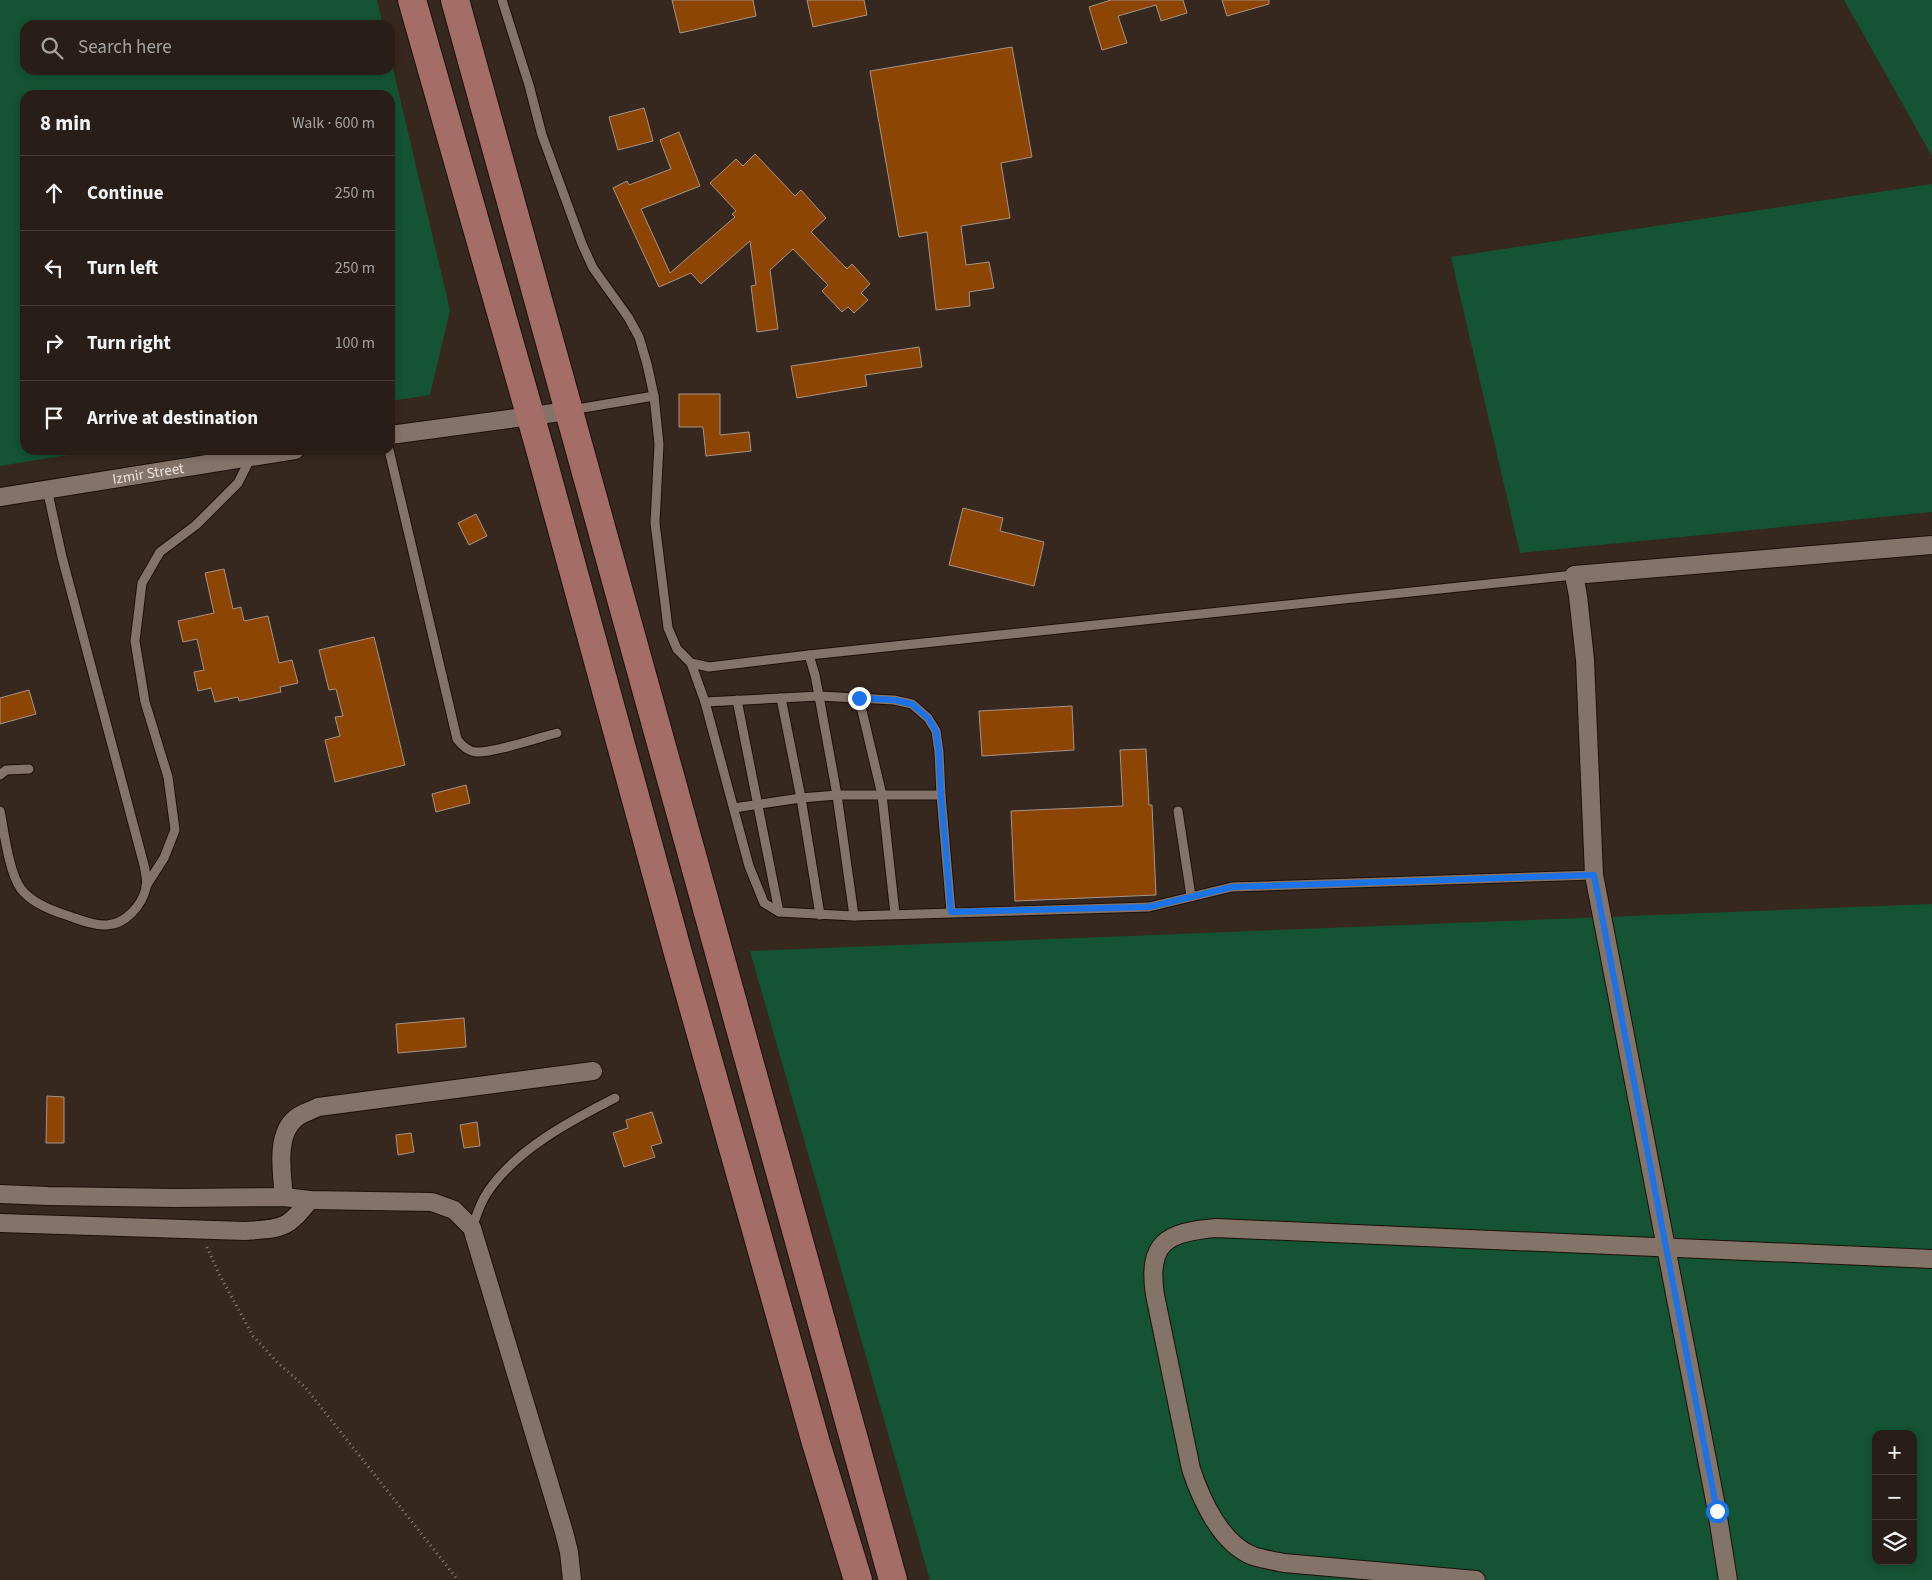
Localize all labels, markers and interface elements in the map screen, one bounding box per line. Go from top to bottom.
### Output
search box [20,20,395,75]
icon: search [38,34,66,62]
text: Search here [78,34,172,61]
text: 8 min [40,108,91,138]
text: Walk · 600 m [292,112,375,134]
icon: ahead [40,179,68,207]
text: Continue [87,180,164,207]
text: 250 m [335,182,375,204]
icon: left [40,254,68,282]
text: Turn left [87,255,158,282]
text: 250 m [335,257,375,279]
icon: right [40,329,68,357]
text: Turn right [87,330,171,357]
text: 100 m [335,332,375,354]
icon: arrive [40,404,68,432]
text: Arrive at destination [87,405,258,432]
street label: Izmir Street [111,457,186,489]
route end [848,687,871,710]
map controls [1872,1430,1917,1565]
button: + [1872,1430,1917,1475]
button: − [1872,1475,1917,1520]
route start [1706,1500,1729,1523]
button: layers [1872,1520,1917,1565]

